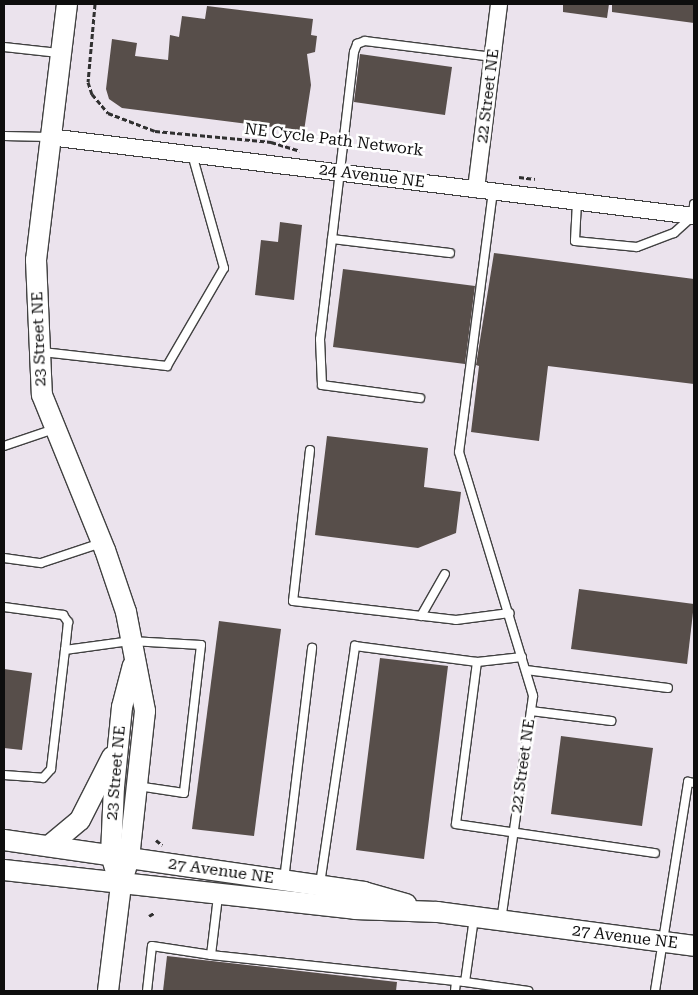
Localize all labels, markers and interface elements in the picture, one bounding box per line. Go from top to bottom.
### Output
street label: 22 Street NE [473,48,503,144]
street label: NE Cycle Path Network [243,119,425,161]
street label: 24 Avenue NE [318,160,426,192]
street label: 23 Street NE [28,291,50,387]
street label: 22 Street NE [507,718,539,814]
street label: 23 Street NE [102,725,130,821]
street label: 27 Avenue NE [167,854,275,888]
street label: 27 Avenue NE [571,921,679,953]

